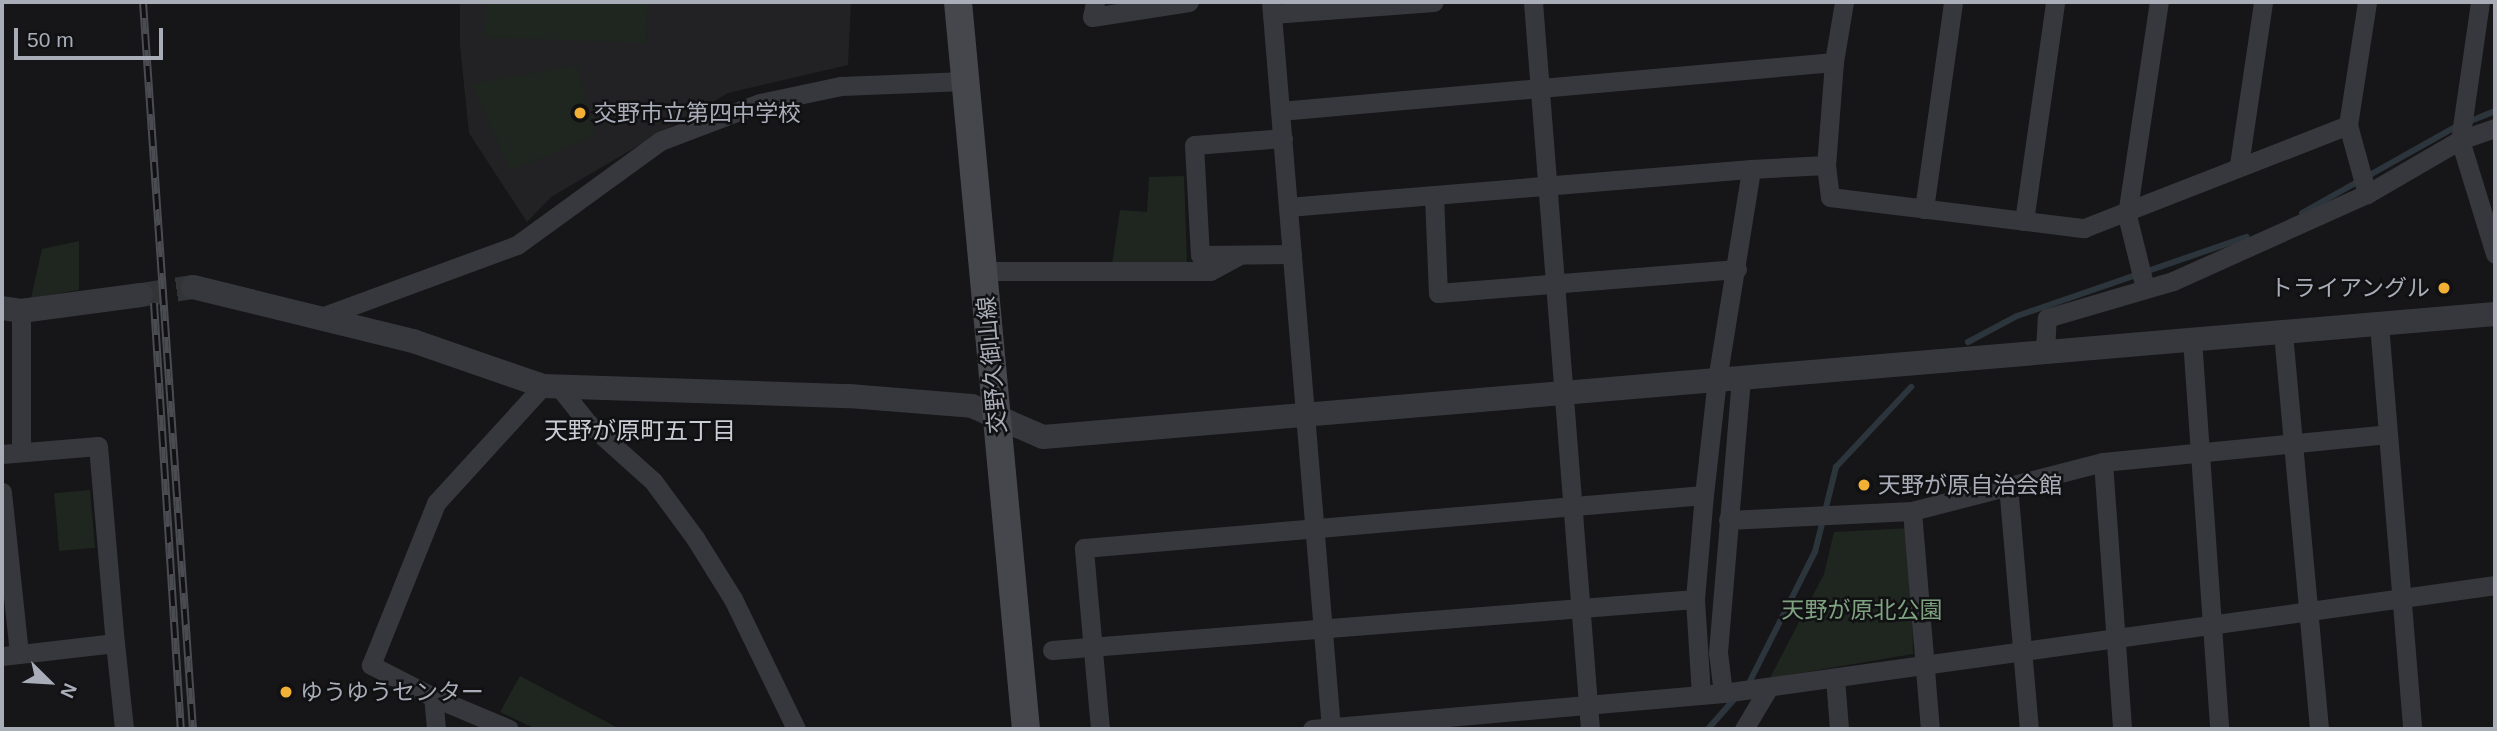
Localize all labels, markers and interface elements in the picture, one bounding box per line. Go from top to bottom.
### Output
scale bar [18,14,166,58]
text: 50 m [27,28,74,51]
place label: 交野市立第四中学校 [594,99,801,127]
marker: 交野市立第四中学校 [572,105,588,121]
place label: トライアングル [2269,274,2430,302]
marker: トライアングル [2436,280,2452,296]
street label: 交野久御山線 [972,295,1012,435]
district label: 天野が原町五丁目 [544,417,736,445]
place label: 天野が原自治会館 [1878,471,2062,499]
marker: 天野が原自治会館 [1856,477,1872,493]
park label: 天野が原北公園 [1782,596,1942,624]
north arrow [14,647,84,717]
place label: ゆうゆうセンター [300,678,484,706]
text: N [56,680,81,701]
marker: ゆうゆうセンター [278,684,294,700]

